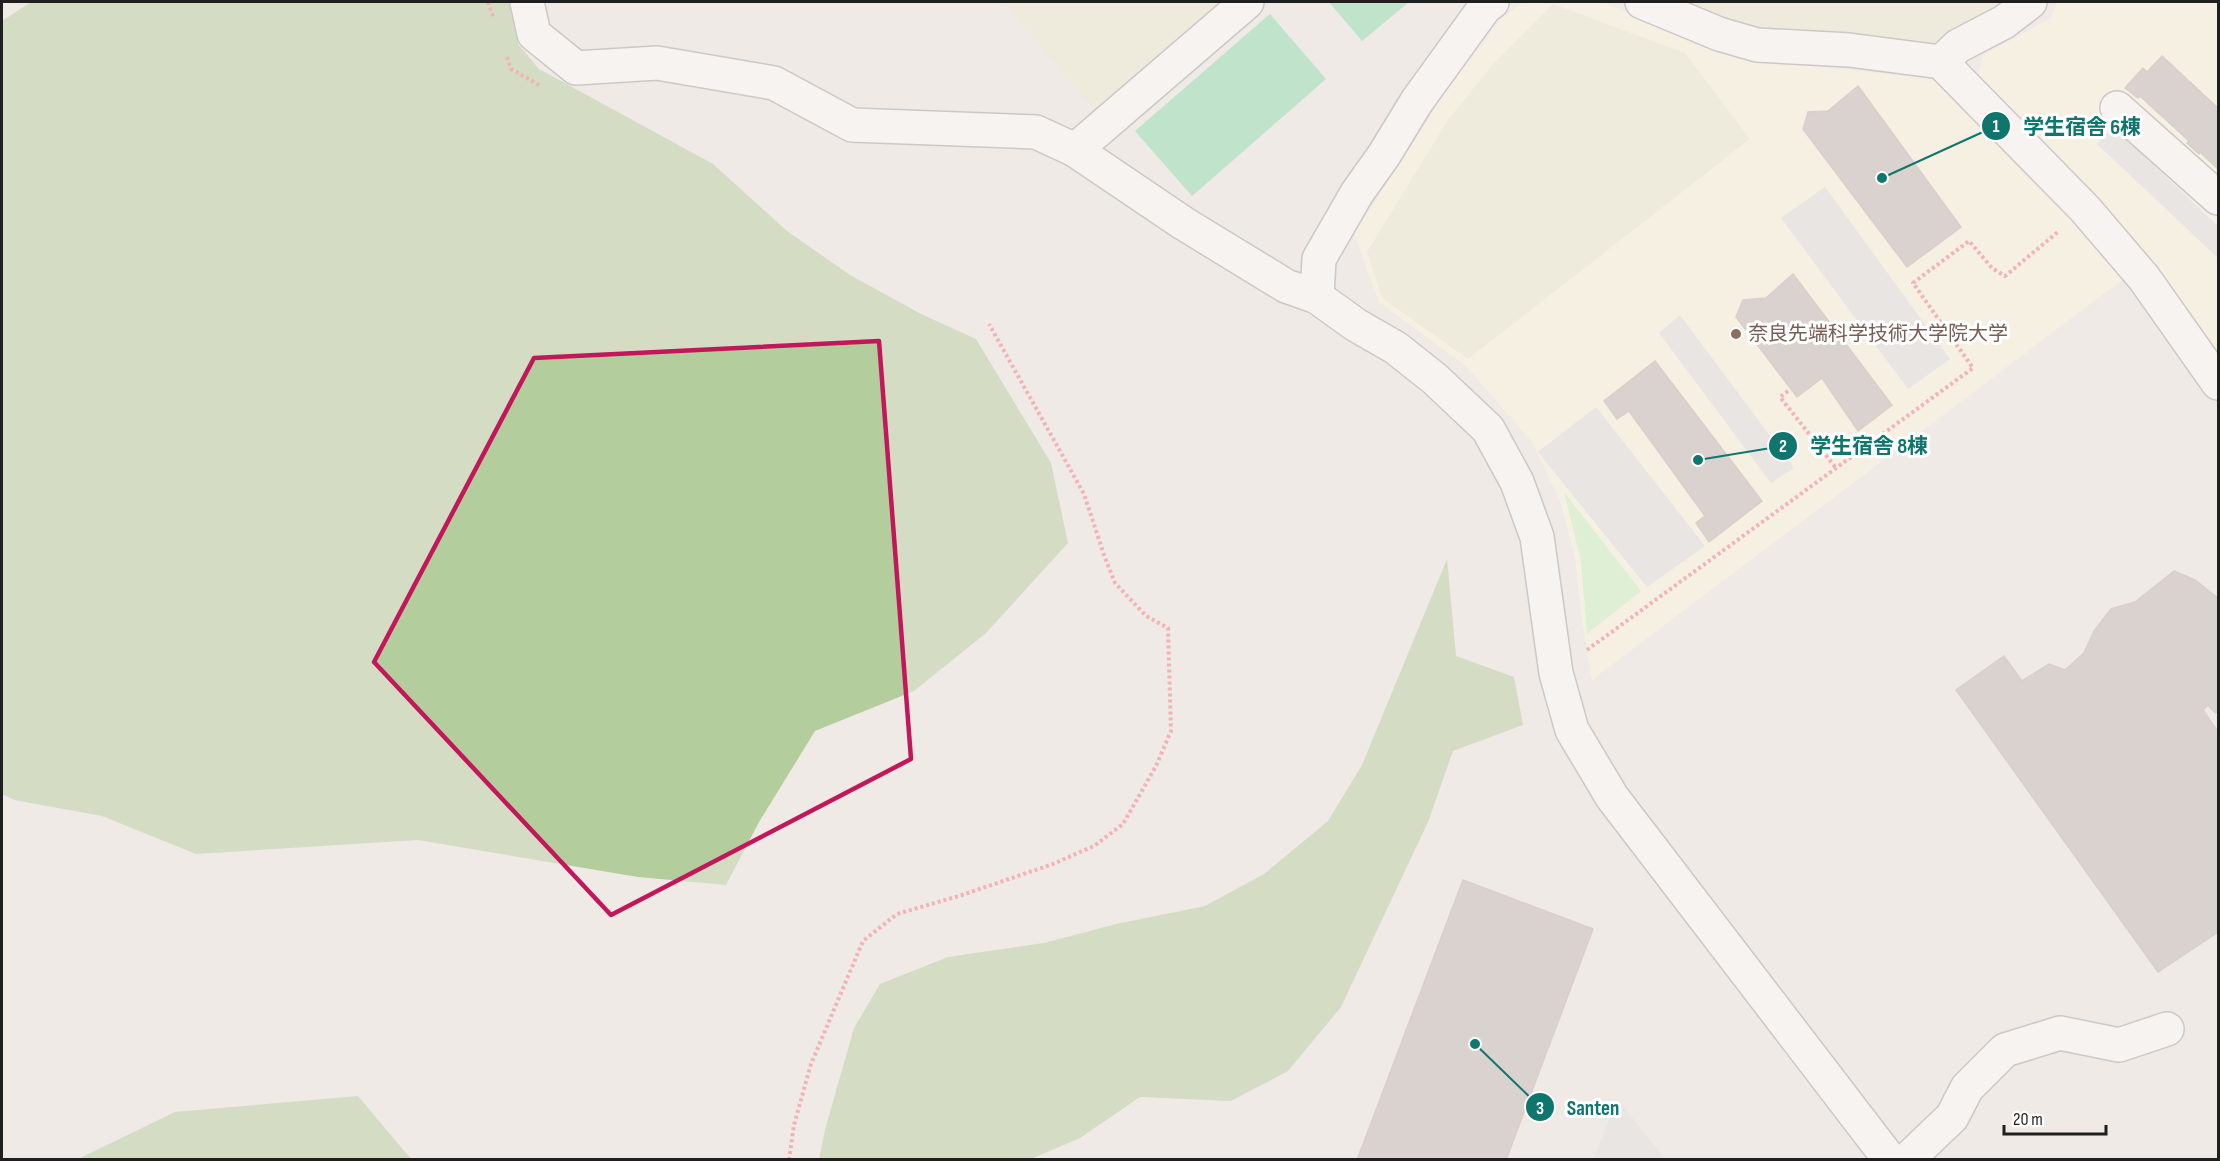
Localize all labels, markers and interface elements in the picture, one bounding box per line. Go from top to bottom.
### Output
callout: 学生宿舎 6棟 [1981,107,2154,146]
text: 学生宿舎 6棟 [2023,115,2141,140]
text: 1 [1992,116,2000,137]
place label: 奈良先端科学技術大学院大学 [1748,322,2008,346]
marker: 奈良先端科学技術大学院大学 [1729,327,1743,341]
callout: 学生宿舎 8棟 [1768,426,1940,465]
text: 学生宿舎 8棟 [1810,434,1928,459]
text: 2 [1779,436,1787,457]
callout: Santen [1525,1088,1631,1127]
text: Santen [1567,1096,1619,1121]
text: 3 [1536,1098,1544,1119]
scale bar [2004,1098,2106,1136]
text: 20 m [2013,1109,2043,1130]

